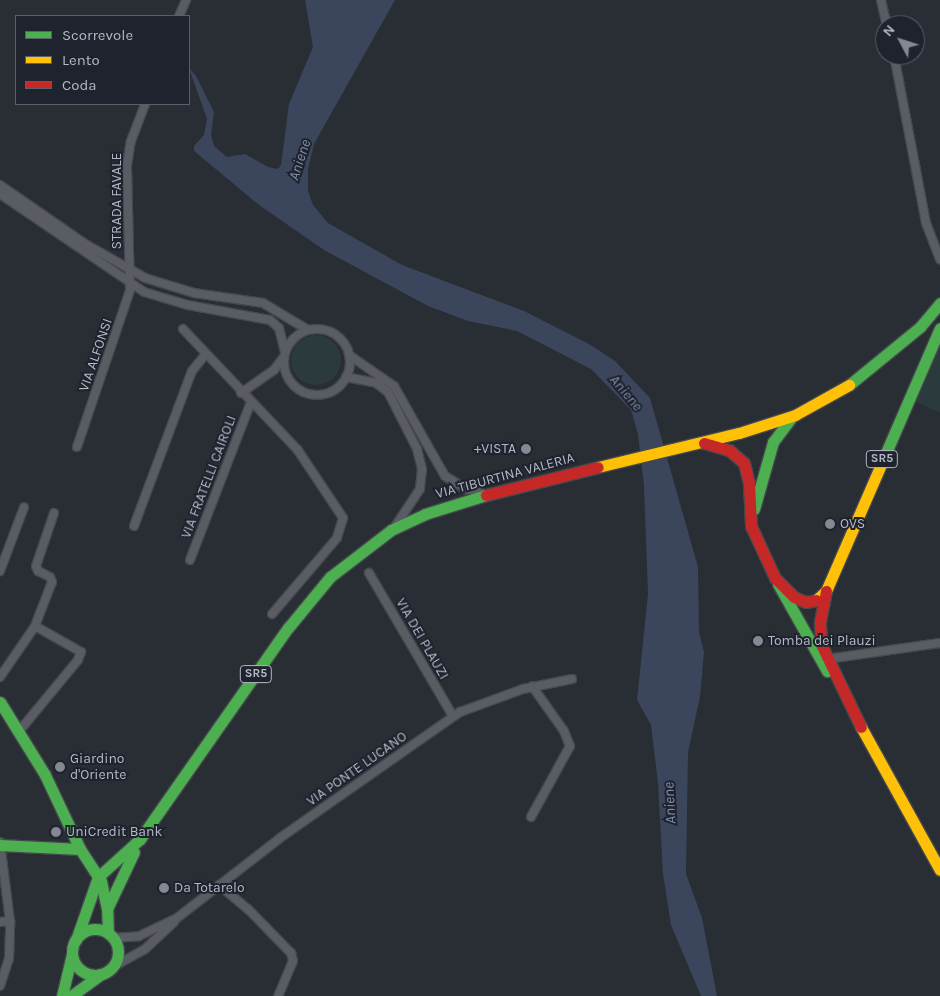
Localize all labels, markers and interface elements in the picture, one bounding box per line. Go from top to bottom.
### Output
legend [15,15,190,105]
north arrow [875,15,925,65]
text: N [879,21,899,40]
text: Scorrevole [62,26,133,44]
text: Lento [62,51,100,69]
text: Coda [62,76,97,94]
water label: Aniene [285,137,315,183]
street label: STRADA FAVALE [109,153,125,249]
street label: VIA ALFONSI [76,316,116,394]
water label: Aniene [606,371,646,415]
street label: VIA FRATELLI CAIROLI [178,413,240,541]
place label: +VISTA [474,441,516,457]
marker: +VISTA [520,443,532,455]
street label: VIA TIBURTINA VALERIA [434,449,576,503]
road number: SR5 [866,449,898,468]
place label: OVS [840,516,865,532]
marker: OVS [824,518,836,530]
street label: VIA DEI PLAUZI [392,595,452,683]
place label: Tomba dei Plauzi [768,633,876,649]
marker: Tomba dei Plauzi [752,635,764,647]
road number: SR5 [240,664,272,684]
street label: VIA PONTE LUCANO [304,728,410,810]
place label: Giardino d'Oriente [70,751,127,784]
marker: Giardino d'Oriente [54,761,66,773]
water label: Aniene [660,782,680,824]
place label: UniCredit Bank [66,824,162,840]
marker: UniCredit Bank [50,826,62,838]
place label: Da Totarelo [174,880,245,896]
marker: Da Totarelo [158,882,170,894]

